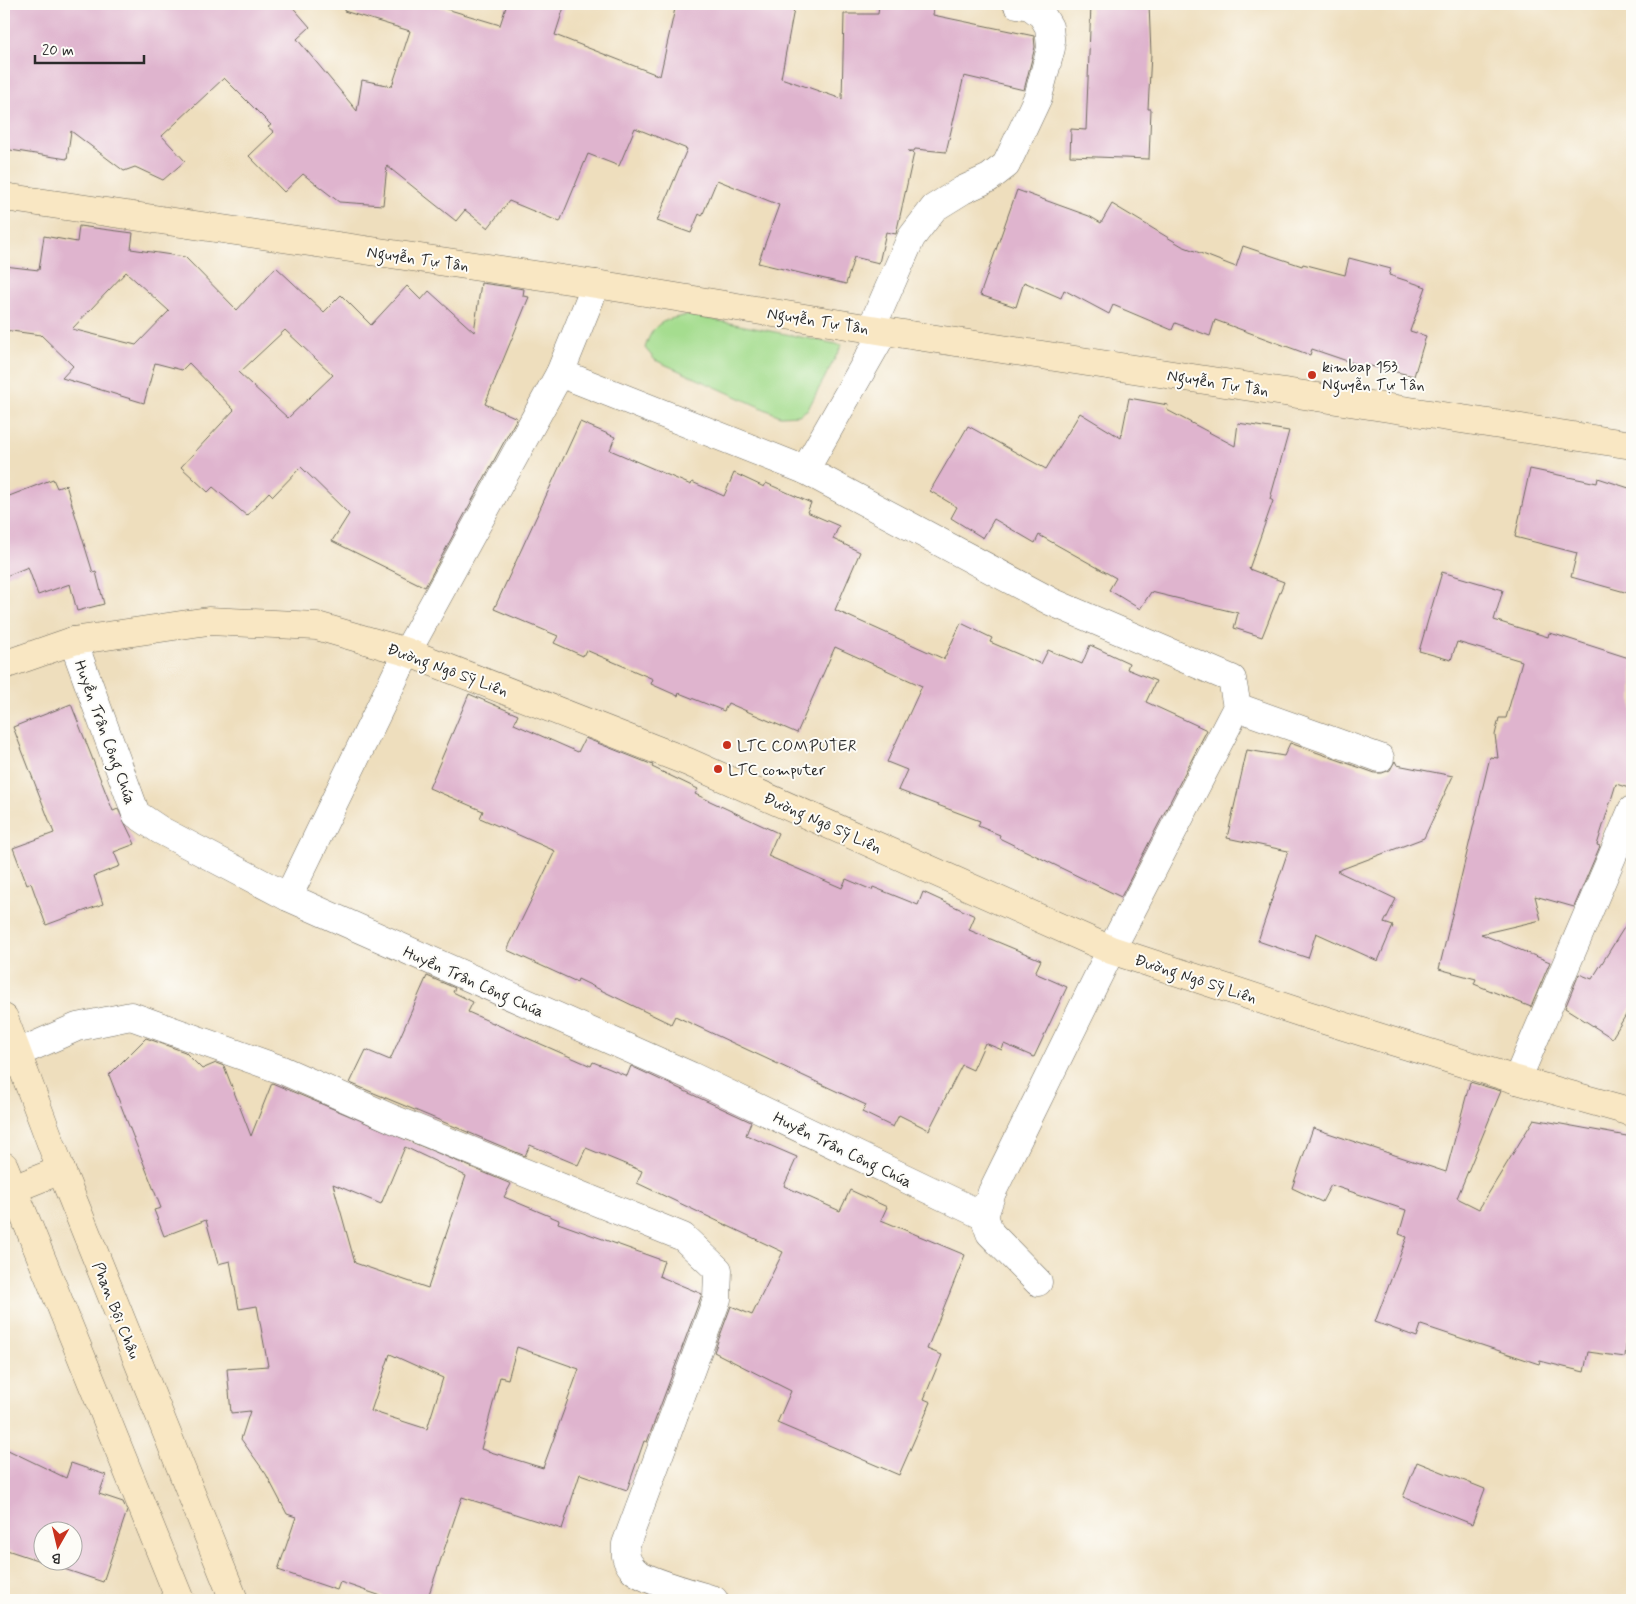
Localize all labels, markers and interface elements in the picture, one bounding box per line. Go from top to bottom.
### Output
scale bar [35,32,144,64]
text: 20 m [42,41,74,61]
street label: Nguyễn Tự Tân [365,242,470,278]
street label: Nguyễn Tự Tân [765,303,870,341]
place label: kimbap 153 Nguyễn Tự Tân [1322,357,1425,397]
street label: Nguyễn Tự Tân [1165,365,1270,403]
marker: kimbap 153 Nguyễn Tự Tân [1306,369,1318,381]
street label: Đường Ngô Sỹ Liên [384,639,511,703]
street label: Huyền Trân Công Chúa [68,657,140,808]
place label: LTC COMPUTER [737,736,856,757]
marker: LTC COMPUTER [721,739,733,751]
place label: LTC computer [728,760,826,781]
marker: LTC computer [712,763,724,775]
street label: Đường Ngô Sỹ Liên [760,788,885,860]
street label: Huyền Trân Công Chúa [399,942,547,1024]
street label: Đường Ngô Sỹ Liên [1132,950,1259,1010]
street label: Huyền Trân Công Chúa [769,1108,915,1194]
street label: Phan Bội Châu [87,1259,145,1362]
north arrow [32,1522,82,1572]
text: B [51,1548,62,1567]

